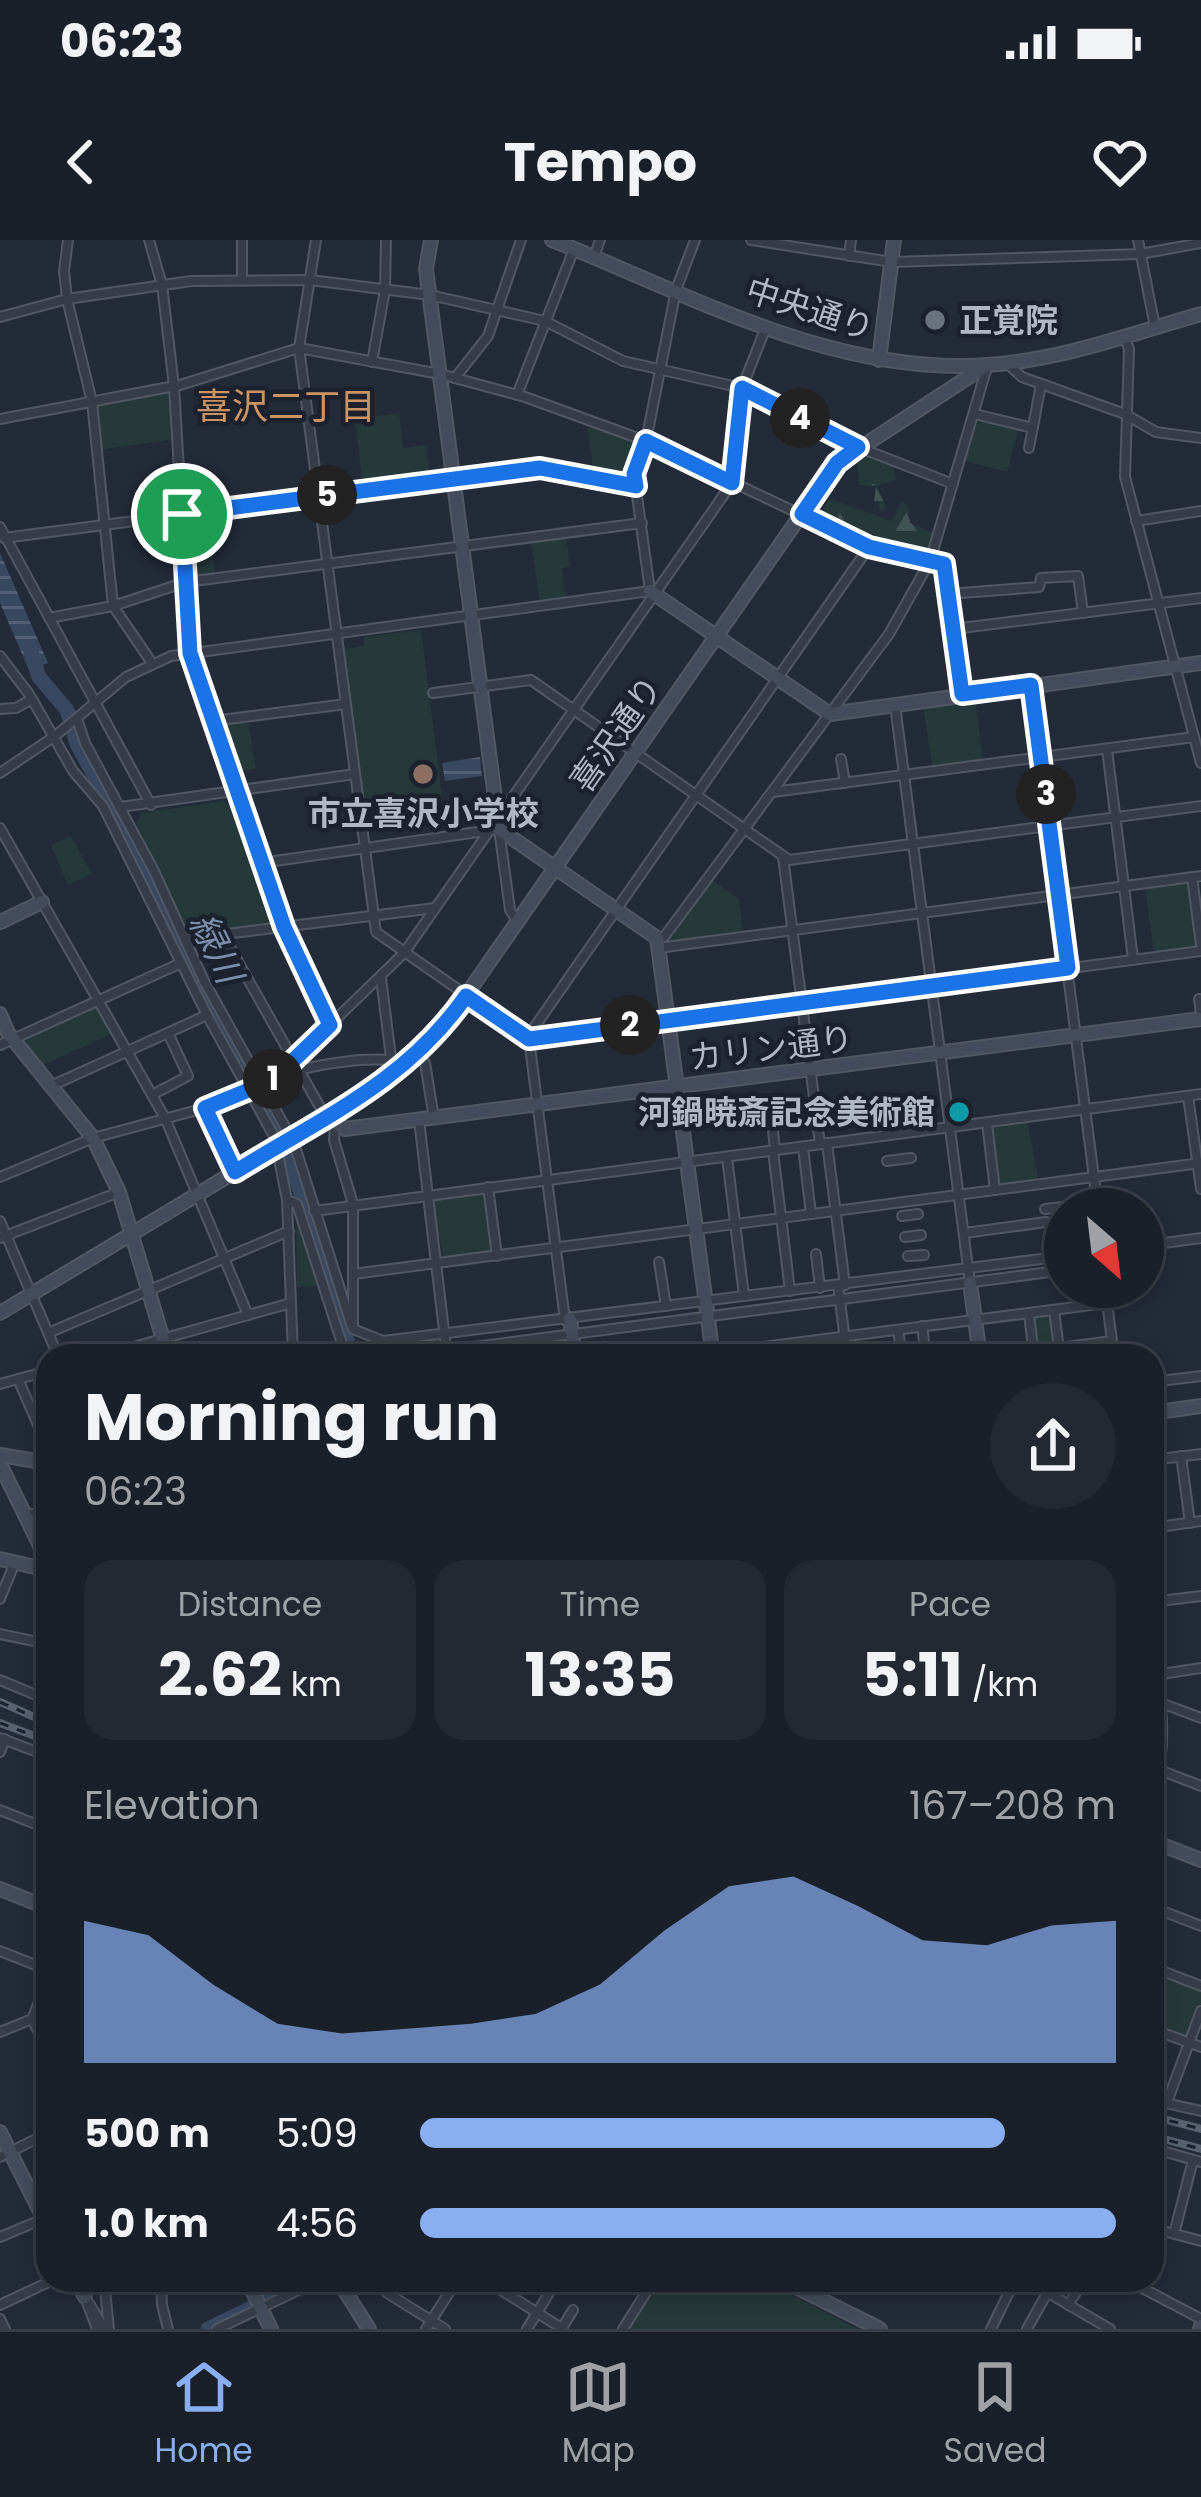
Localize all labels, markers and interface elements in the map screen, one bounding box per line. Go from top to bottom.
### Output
text: 06:23 [60,10,184,73]
text: Tempo [504,124,697,200]
icon: back [48,129,114,195]
icon: heart [1087,129,1153,195]
street label: 中央通り [740,266,880,352]
place label: 正覚院 [959,297,1058,344]
marker: 正覚院 [922,307,948,333]
district label: 喜沢二丁目 [196,381,376,432]
pin: 4 [770,388,830,448]
text: 4 [789,394,811,441]
pin [131,463,233,565]
pin: 5 [297,465,357,525]
text: 5 [316,471,338,518]
icon: arrive [149,481,215,547]
street label: 喜沢通り [559,666,673,802]
marker: 市立喜沢小学校 [410,761,436,787]
pin: 3 [1016,764,1076,824]
text: 3 [1036,770,1056,817]
place label: 市立喜沢小学校 [308,790,539,837]
water label: 緑川 [177,904,256,995]
pin: 2 [600,995,660,1055]
text: 2 [621,1001,639,1048]
street label: カリン通り [686,1015,856,1081]
pin: 1 [243,1049,303,1109]
text: 1 [267,1055,279,1102]
place label: 河鍋暁斎記念美術館 [638,1089,935,1136]
marker: 河鍋暁斎記念美術館 [946,1099,972,1125]
north arrow [1044,1188,1164,1308]
map controls [1044,1188,1164,1308]
text: Morning run [84,1371,499,1463]
button: share [990,1383,1116,1509]
text: 06:23 [84,1464,187,1519]
text: Distance [178,1581,322,1628]
text: Time [560,1581,640,1628]
text: Pace [909,1581,991,1628]
text: 2.62 [158,1633,282,1717]
text: 13:35 [524,1633,676,1717]
text: 5:11 [862,1633,963,1717]
text: km [282,1661,342,1708]
text: /km [963,1661,1038,1708]
text: Elevation [84,1778,260,1833]
text: 167–208 m [909,1778,1116,1833]
text: 500 m [84,2106,210,2161]
text: 5:09 [276,2106,358,2161]
text: 1.0 km [84,2196,209,2251]
text: 4:56 [276,2196,358,2251]
tab: Home [154,2354,253,2476]
tab: Map [562,2354,635,2476]
tab: Saved [944,2354,1047,2476]

